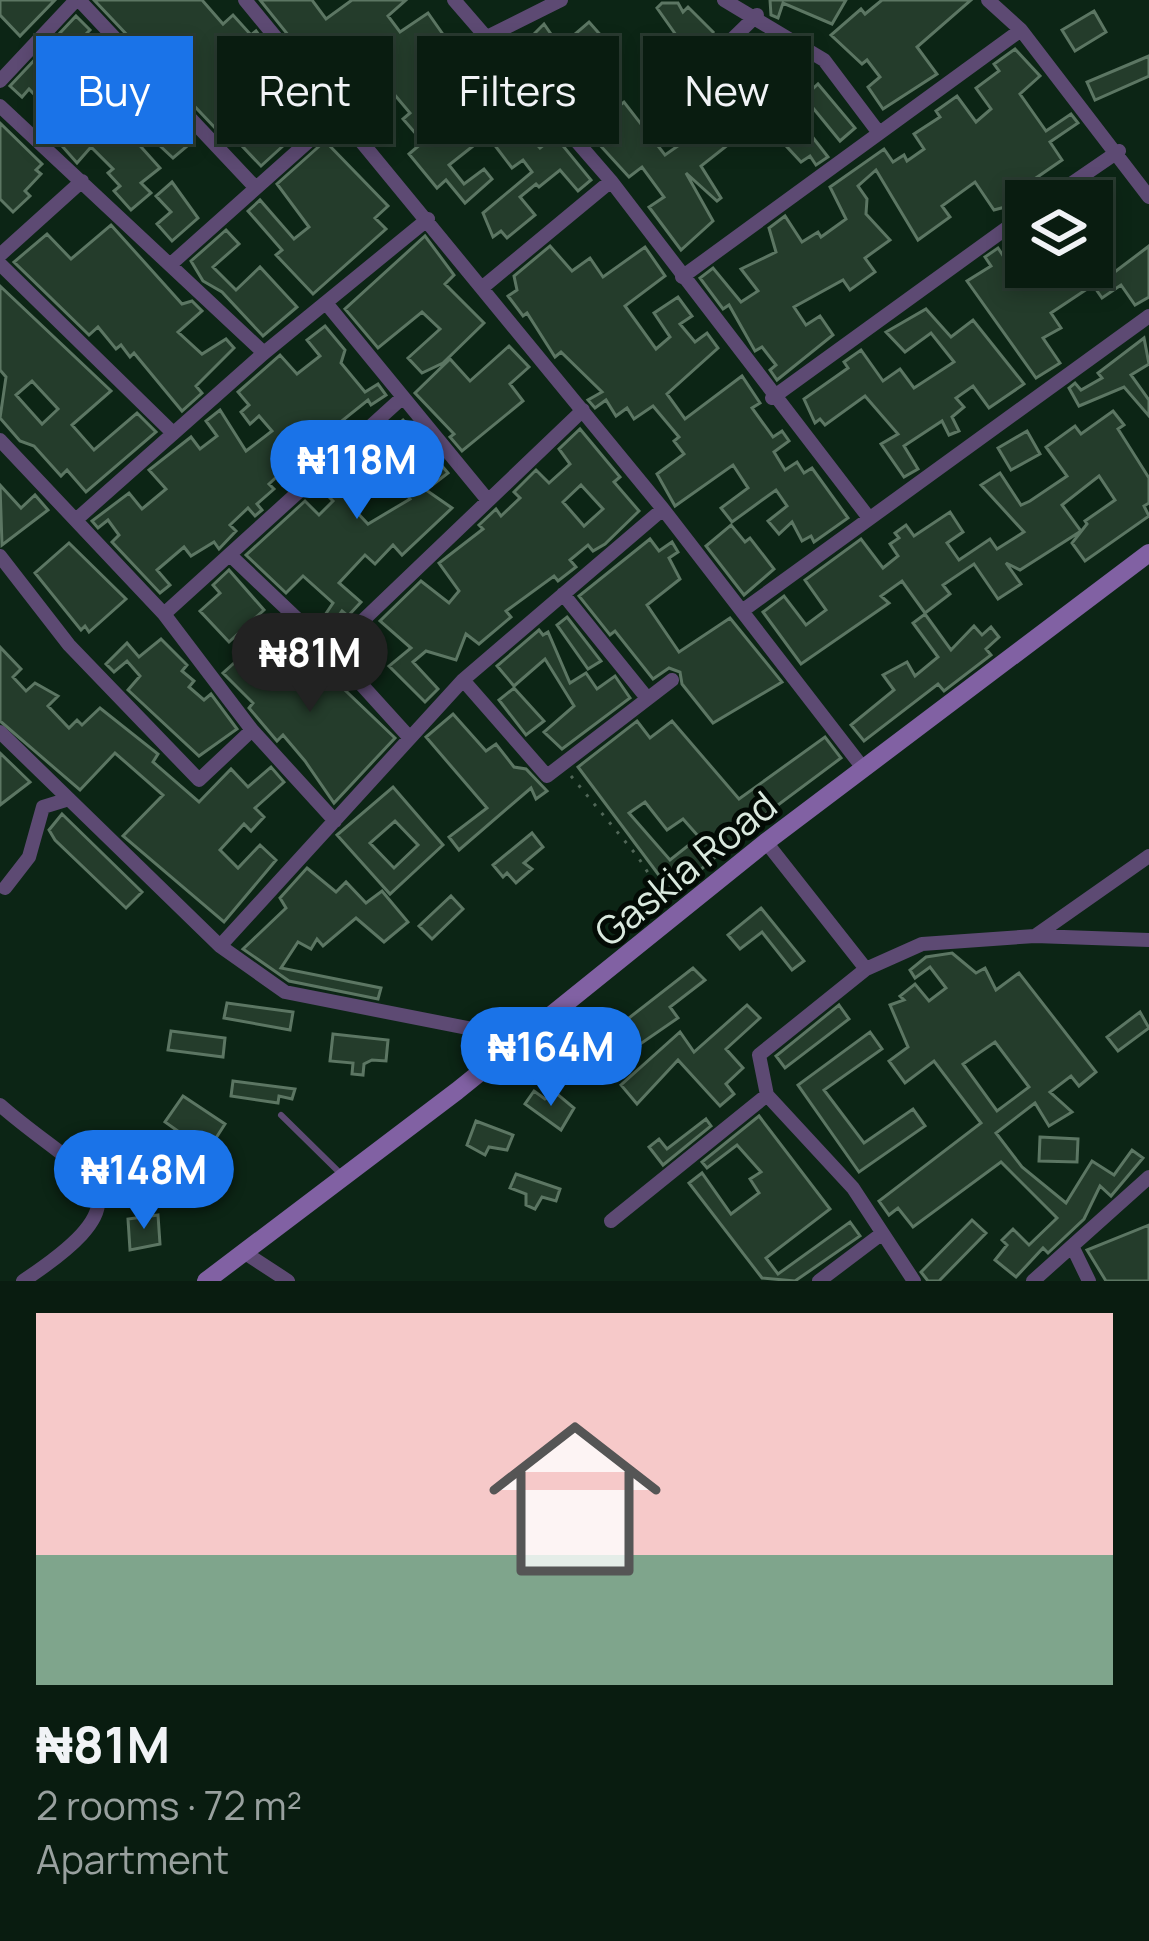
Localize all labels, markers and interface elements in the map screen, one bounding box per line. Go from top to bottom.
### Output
chip: Buy [36,36,193,144]
chip: Rent [217,36,393,144]
chip: Filters [417,36,619,144]
chip: New [643,36,811,144]
map controls [1005,180,1113,288]
button: layers [1005,180,1113,288]
pin: ₦118M [273,420,441,522]
text: ₦118M [297,432,417,486]
pin: ₦81M [239,613,381,715]
text: ₦81M [259,625,361,679]
street label: Gaskia Road [583,778,787,958]
pin: ₦164M [467,1007,635,1109]
text: ₦164M [488,1019,614,1073]
pin: ₦148M [60,1130,228,1232]
text: ₦148M [81,1142,207,1196]
icon: home [467,1391,683,1607]
text: ₦81M [36,1709,170,1778]
text: 2 rooms · 72 m² [36,1778,302,1832]
text: Apartment [36,1832,229,1886]

